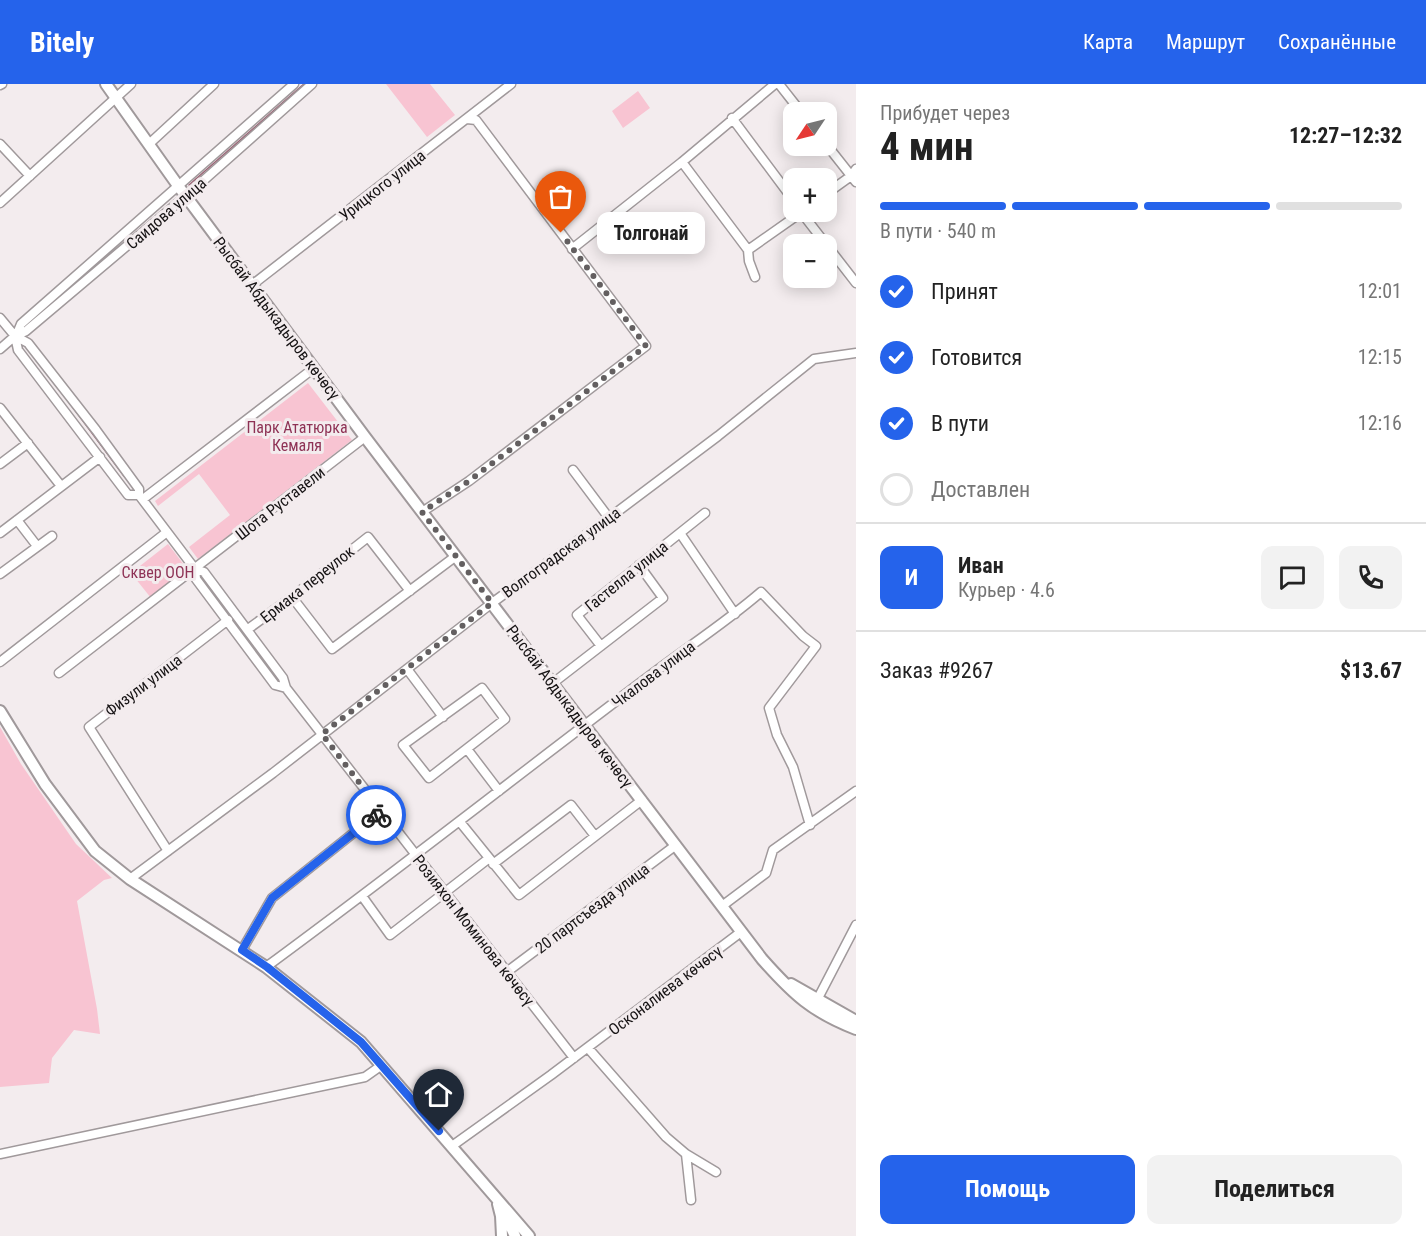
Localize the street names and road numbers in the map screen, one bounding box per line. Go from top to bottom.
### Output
street label: Урицкого улица [335,146,429,225]
street label: Саидова улица [123,174,210,253]
street label: Рысбай Абдыкадыров көчөсү [209,233,344,403]
street label: Шота Руставели [232,463,329,544]
street label: Волгоградская улица [498,503,624,602]
street label: Гастелла улица [581,537,672,616]
street label: Ермака переулок [257,542,358,627]
street label: Рысбай Абдыкадыров көчөсү [502,621,637,791]
street label: Чкалова улица [608,637,699,712]
street label: Физули улица [101,650,185,720]
street label: Розияхон Моминова көчөсү [409,851,538,1010]
street label: 20 партсъезда улица [531,859,653,958]
street label: Осконалиева көчөсү [605,942,726,1039]

